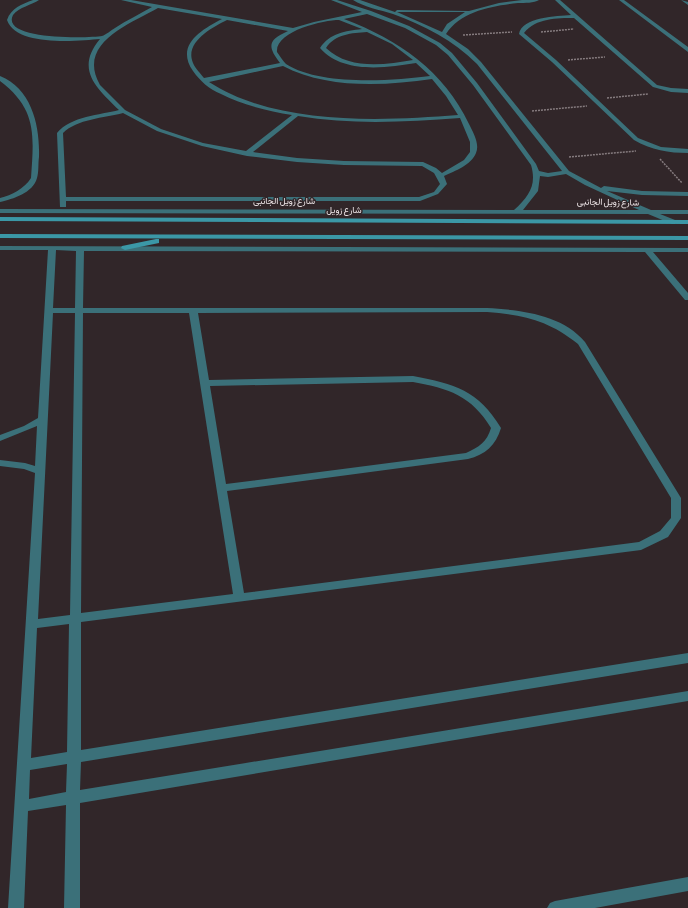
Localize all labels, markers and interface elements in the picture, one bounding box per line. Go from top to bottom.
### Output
street label: شارع زويل الجانبى [253,196,315,207]
street label: شارع زويل الجانبى [577,196,639,209]
street label: شارع زويل [326,205,362,216]

